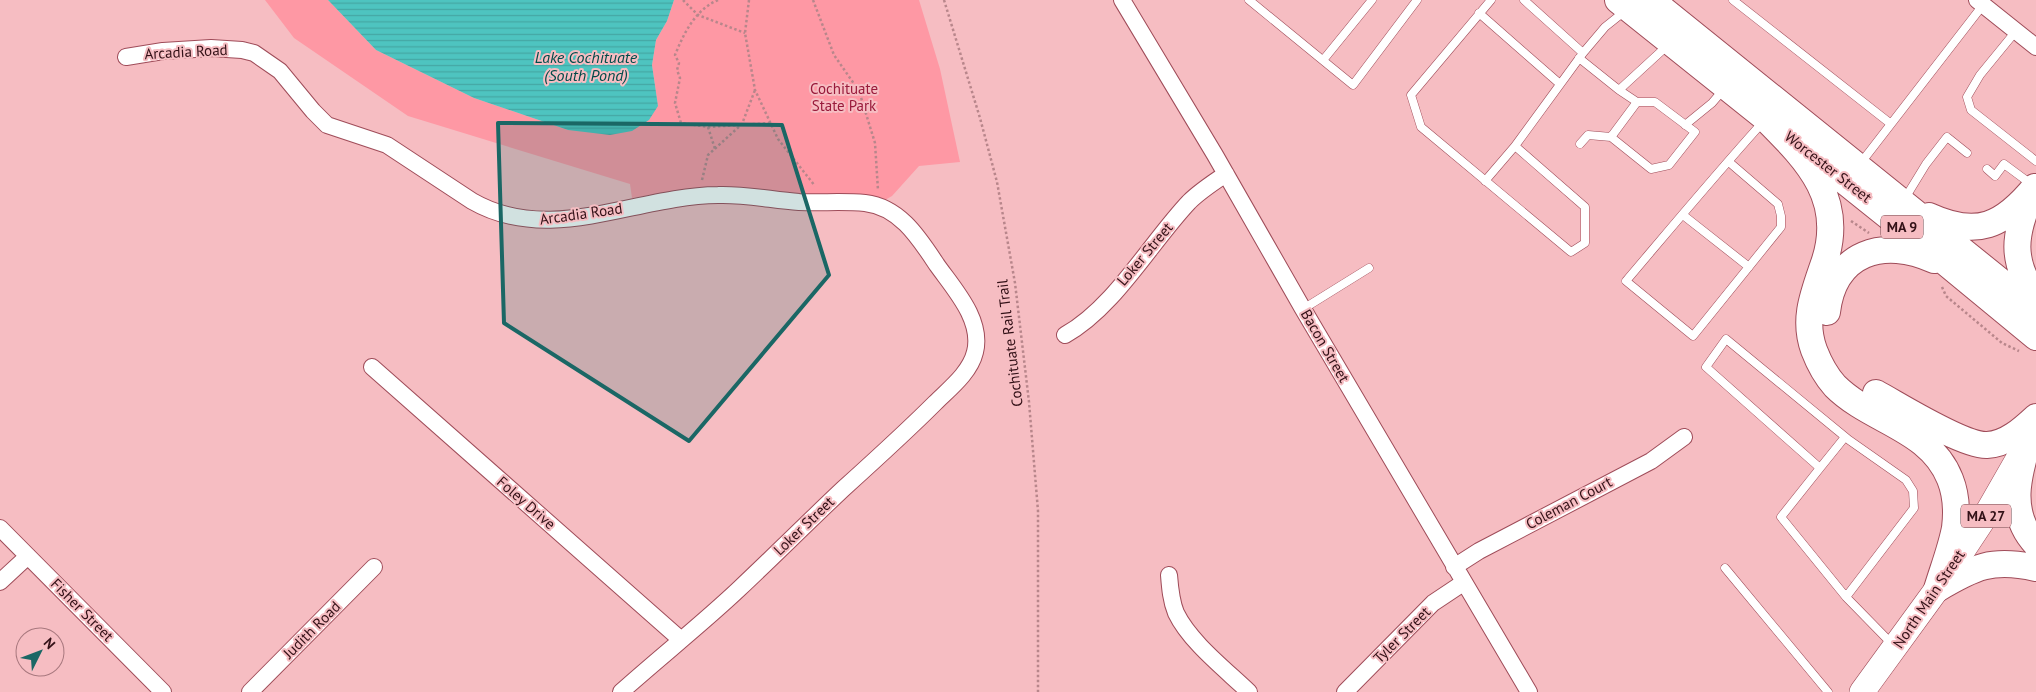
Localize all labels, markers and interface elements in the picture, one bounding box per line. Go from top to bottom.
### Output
street label: Arcadia Road [144,40,228,63]
water label: Lake Cochituate (South Pond) [535,47,638,85]
park label: Cochituate State Park [810,79,878,115]
street label: Worcester Street [1781,127,1876,206]
street label: Arcadia Road [538,198,624,229]
road number: MA 9 [1881,216,1923,238]
street label: Loker Street [1113,218,1177,289]
street label: Cochituate Rail Trail [992,278,1027,408]
street label: Bacon Street [1297,306,1354,386]
street label: Foley Drive [493,472,560,533]
street label: Coleman Court [1522,472,1615,533]
street label: Loker Street [769,492,838,559]
road number: MA 27 [1961,504,2011,528]
street label: North Main Street [1889,546,1969,652]
street label: Fisher Street [47,574,118,645]
street label: Judith Road [278,597,344,663]
street label: Tyler Street [1369,602,1434,667]
north arrow [15,627,65,677]
text: N [40,634,59,653]

